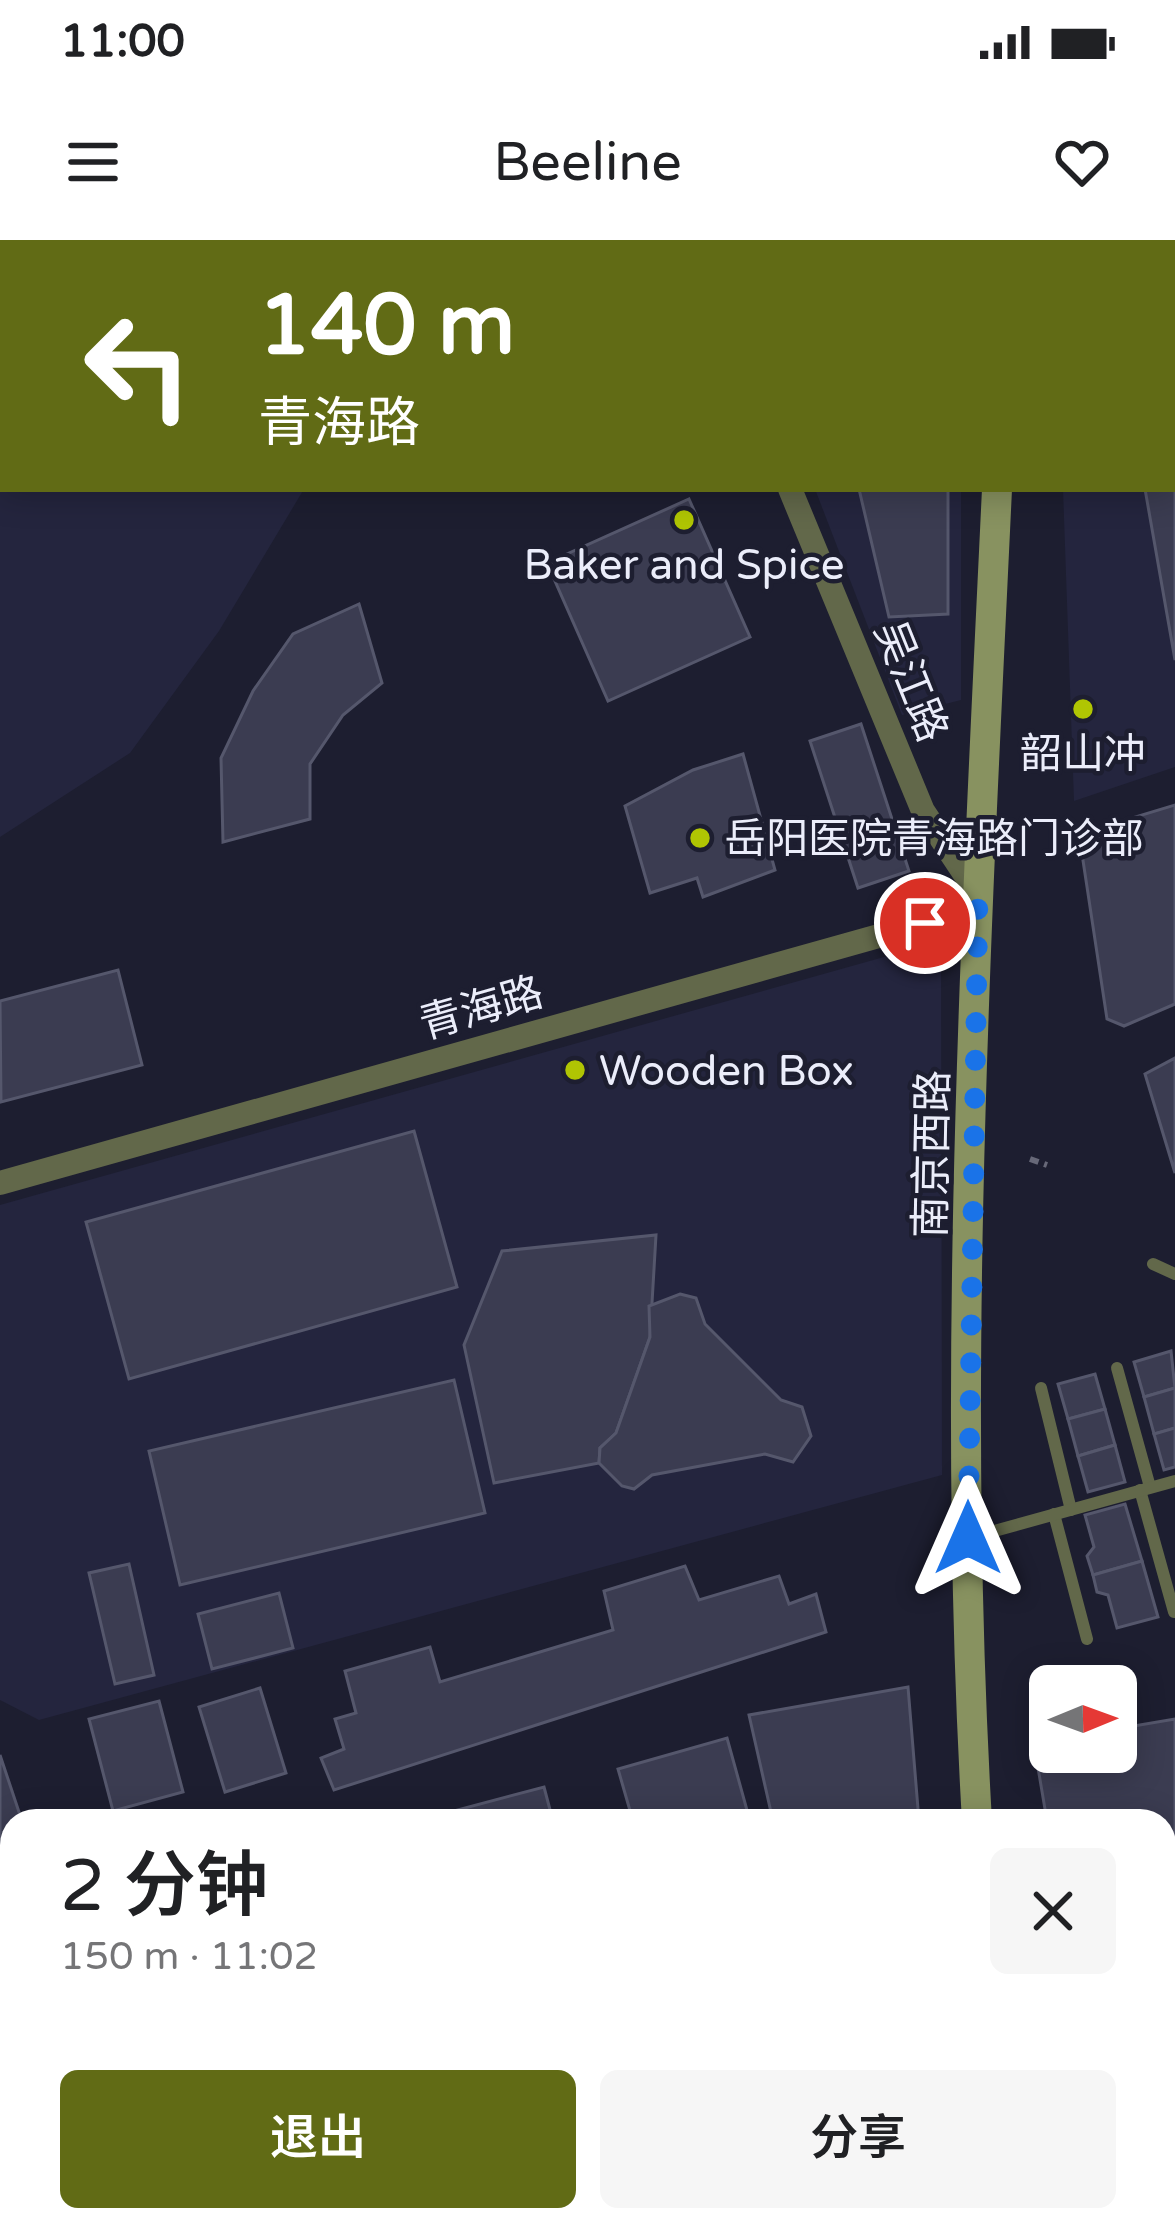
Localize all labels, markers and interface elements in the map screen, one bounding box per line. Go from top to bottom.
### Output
text: 11:00 [60,15,185,69]
icon: menu [60,129,126,195]
icon: heart [1049,129,1115,195]
text: Beeline [493,130,682,195]
text: 140 m [258,276,515,377]
icon: left [60,288,216,444]
text: 青海路 [258,391,420,456]
marker: Baker and Spice [671,507,697,533]
place label: Baker and Spice [523,540,845,591]
street label: 吴江路 [863,614,958,750]
marker: 韶山冲 [1070,696,1096,722]
place label: 韶山冲 [1020,729,1146,780]
place label: 岳阳医院青海路门诊部 [724,814,1144,865]
marker: 岳阳医院青海路门诊部 [687,825,713,851]
pin [874,872,976,974]
icon: arrive [892,890,958,956]
street label: 青海路 [414,967,549,1050]
place label: Wooden Box [599,1046,854,1097]
marker: Wooden Box [562,1057,588,1083]
street label: 南京西路 [906,1070,959,1238]
position arrow [905,1475,1031,1601]
north arrow [1029,1665,1137,1773]
map controls [1029,1665,1137,1773]
text: 2 分钟 [60,1844,268,1931]
button: close [990,1848,1116,1974]
text: 150 m · 11:02 [60,1933,318,1980]
button: 退出 [60,2070,576,2208]
button: 分享 [600,2070,1116,2208]

